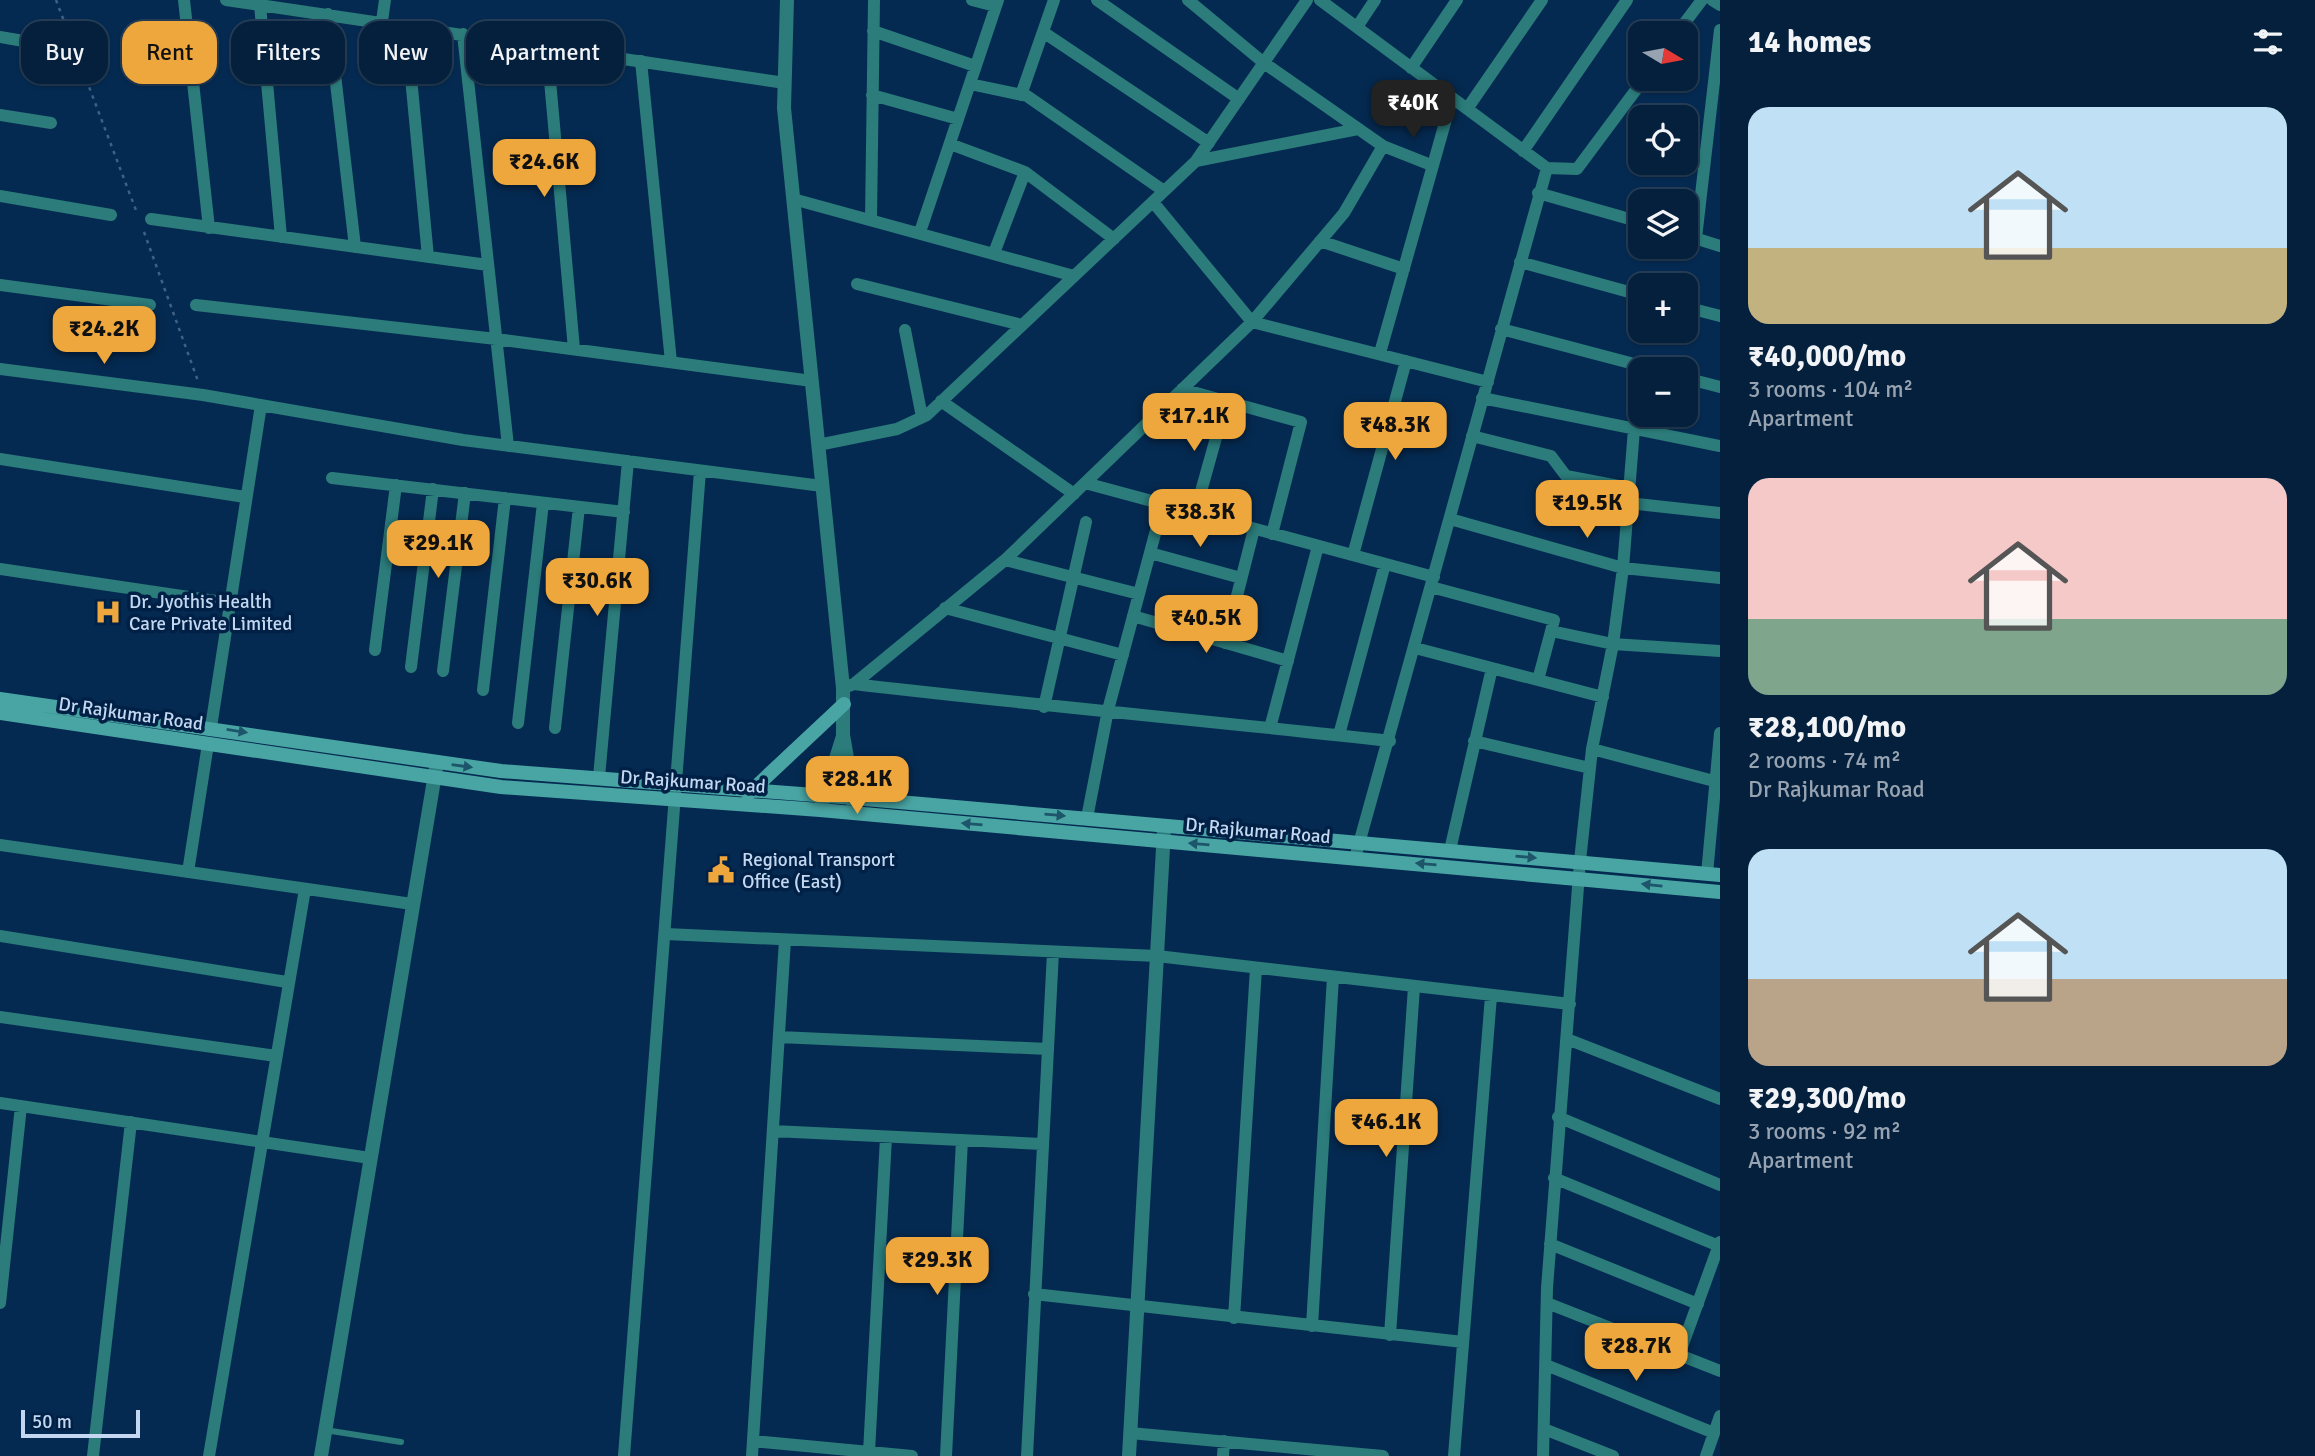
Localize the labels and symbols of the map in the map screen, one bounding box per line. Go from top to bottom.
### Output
north arrow [1628,21,1698,91]
pin: ₹40K [1372,80,1454,140]
pin: ₹24.6K [487,140,601,199]
pin: ₹24.2K [47,306,161,366]
pin: ₹17.1K [1137,393,1251,453]
pin: ₹48.3K [1338,402,1452,462]
pin: ₹19.5K [1530,480,1644,540]
pin: ₹38.3K [1143,490,1257,549]
pin: ₹29.1K [381,520,495,580]
pin: ₹30.6K [540,558,654,618]
place label: Dr. Jyothis Health Care Private Limited [129,590,292,636]
pin: ₹40.5K [1149,596,1263,655]
hospital icon: Dr. Jyothis Health Care Private Limited [93,597,123,627]
street label: Dr Rajkumar Road [57,692,205,736]
one-way arrow [227,726,249,737]
pin: ₹28.1K [800,756,914,816]
one-way arrow [451,760,473,771]
street label: Dr Rajkumar Road [619,765,767,799]
one-way arrow [1044,810,1066,821]
street label: Dr Rajkumar Road [1184,813,1332,849]
one-way arrow [961,818,983,829]
one-way arrow [1188,838,1210,849]
place label: Regional Transport Office (East) [742,848,895,894]
one-way arrow [1515,852,1537,863]
public building icon: Regional Transport Office (East) [706,855,736,885]
one-way arrow [1414,858,1436,869]
one-way arrow [1641,879,1663,890]
pin: ₹46.1K [1329,1100,1443,1159]
pin: ₹29.3K [880,1238,994,1297]
pin: ₹28.7K [1579,1324,1693,1383]
scale bar [21,1407,140,1439]

